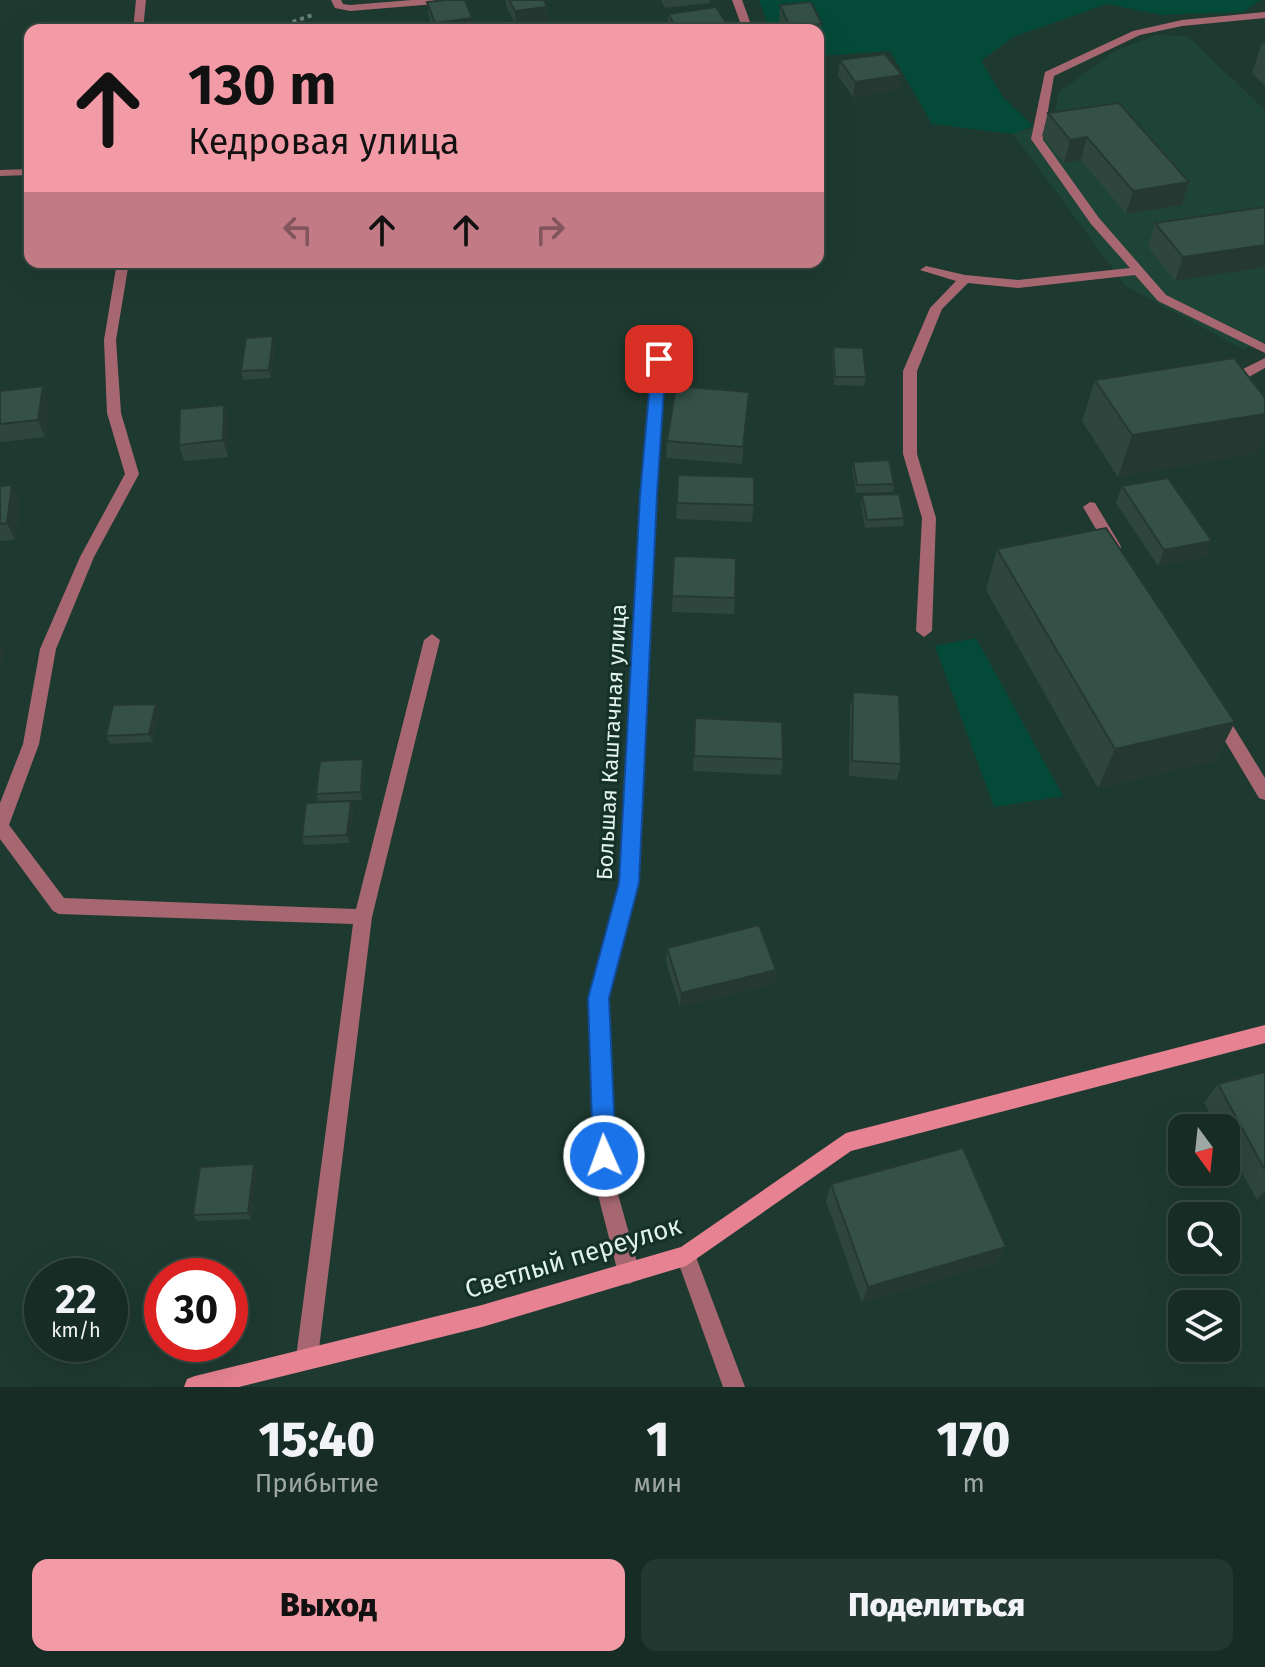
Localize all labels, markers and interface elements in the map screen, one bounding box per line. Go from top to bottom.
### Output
text: 130 m [188,52,336,119]
icon: ahead [56,56,160,160]
text: Кедровая улица [188,120,460,164]
icon: left [276,208,320,252]
icon: ahead [360,208,404,252]
icon: ahead [444,208,488,252]
icon: right [528,208,572,252]
pin [625,325,693,393]
icon: arrive [637,337,681,381]
street label: Большая Каштачная улица [591,603,632,881]
position arrow [562,1114,646,1198]
north arrow [1168,1114,1240,1186]
map controls [1168,1114,1240,1362]
button: search [1168,1202,1240,1274]
street label: Светлый переулок [461,1210,685,1305]
speed limit sign: 30 [144,1258,248,1362]
text: 22 [55,1276,97,1324]
button: layers [1168,1290,1240,1362]
text: km/h [51,1318,101,1342]
text: 15:40 [259,1411,375,1469]
text: 1 [646,1411,669,1469]
text: 170 [937,1411,1010,1469]
text: Прибытие [255,1468,379,1499]
text: мин [634,1468,682,1499]
text: m [962,1468,985,1499]
button: Выход [32,1559,625,1651]
button: Поделиться [641,1559,1233,1651]

